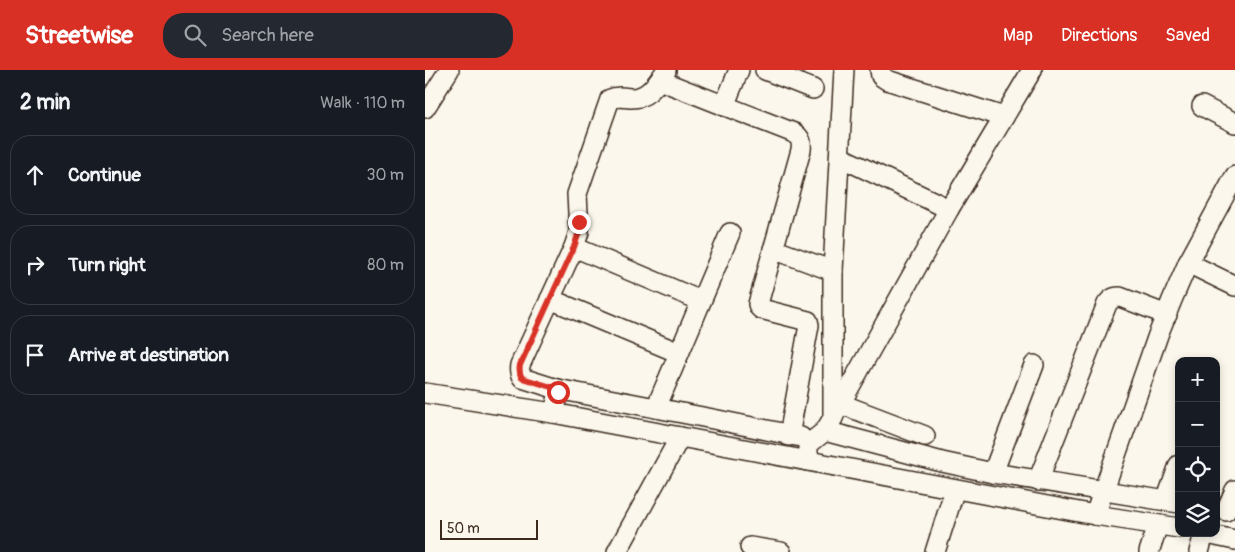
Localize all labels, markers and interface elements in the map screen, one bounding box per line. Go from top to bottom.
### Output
search box [163,13,513,58]
text: Streetwise [25,21,133,50]
icon: search [181,21,209,49]
text: Search here [221,23,314,47]
text: Map [1003,24,1033,47]
text: Directions [1061,24,1137,47]
text: Saved [1165,24,1210,47]
text: 2 min [20,89,70,116]
text: Walk · 110 m [320,93,405,113]
icon: ahead [21,161,49,189]
text: Continue [68,163,141,187]
text: 30 m [366,165,404,185]
route end [568,211,591,234]
icon: right [21,251,49,279]
text: Turn right [68,253,146,277]
text: 80 m [367,255,404,275]
icon: arrive [21,341,49,369]
text: Arrive at destination [68,343,229,367]
map controls [1175,357,1220,537]
button: + [1175,357,1220,402]
route start [547,381,570,404]
button: − [1175,402,1220,447]
button: locate [1175,447,1220,492]
button: layers [1175,492,1220,537]
scale bar [440,517,537,540]
text: 50 m [447,520,480,537]

